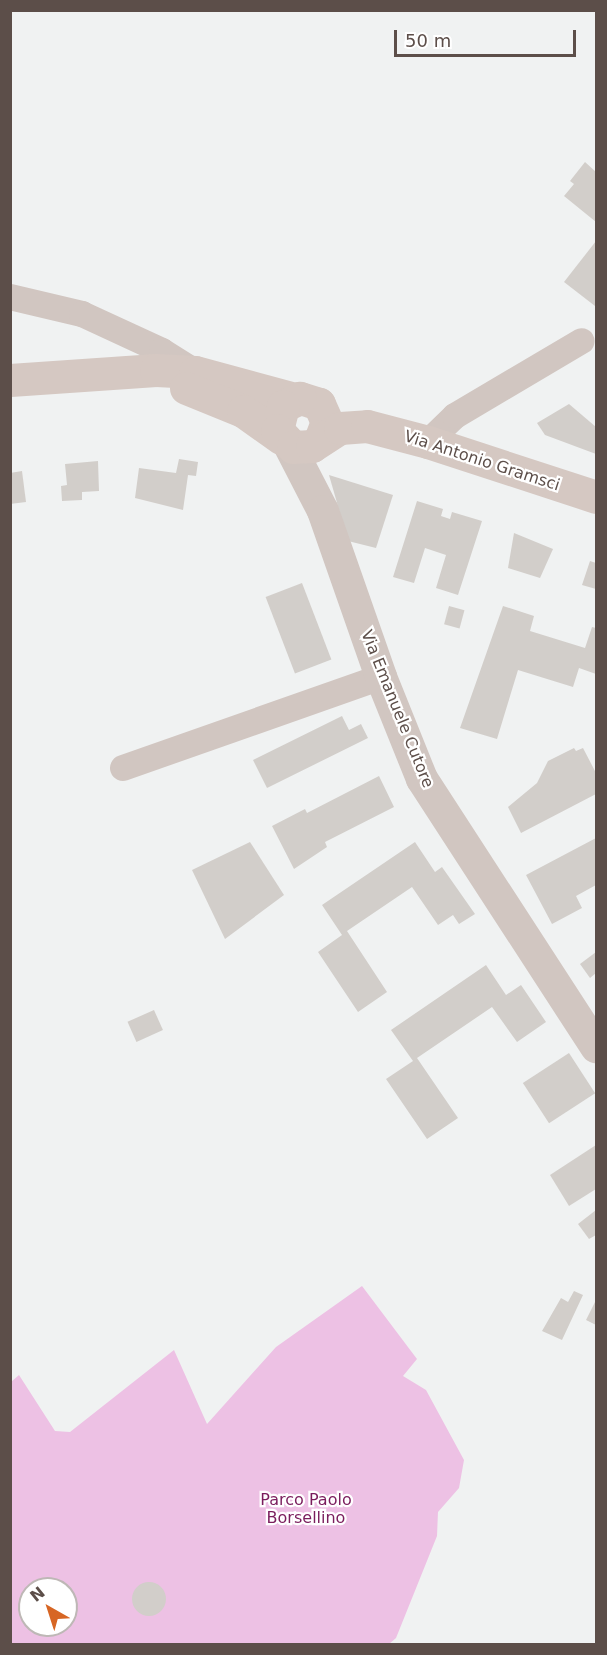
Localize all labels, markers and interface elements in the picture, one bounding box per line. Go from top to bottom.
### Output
scale bar [397,18,578,56]
text: 50 m [405,30,451,51]
street label: Via Antonio Gramsci [402,427,562,495]
street label: Via Emanuele Cutore [357,627,437,791]
park label: Parco Paolo Borsellino [260,1490,352,1528]
north arrow [18,1577,78,1637]
text: N [26,1583,49,1606]

